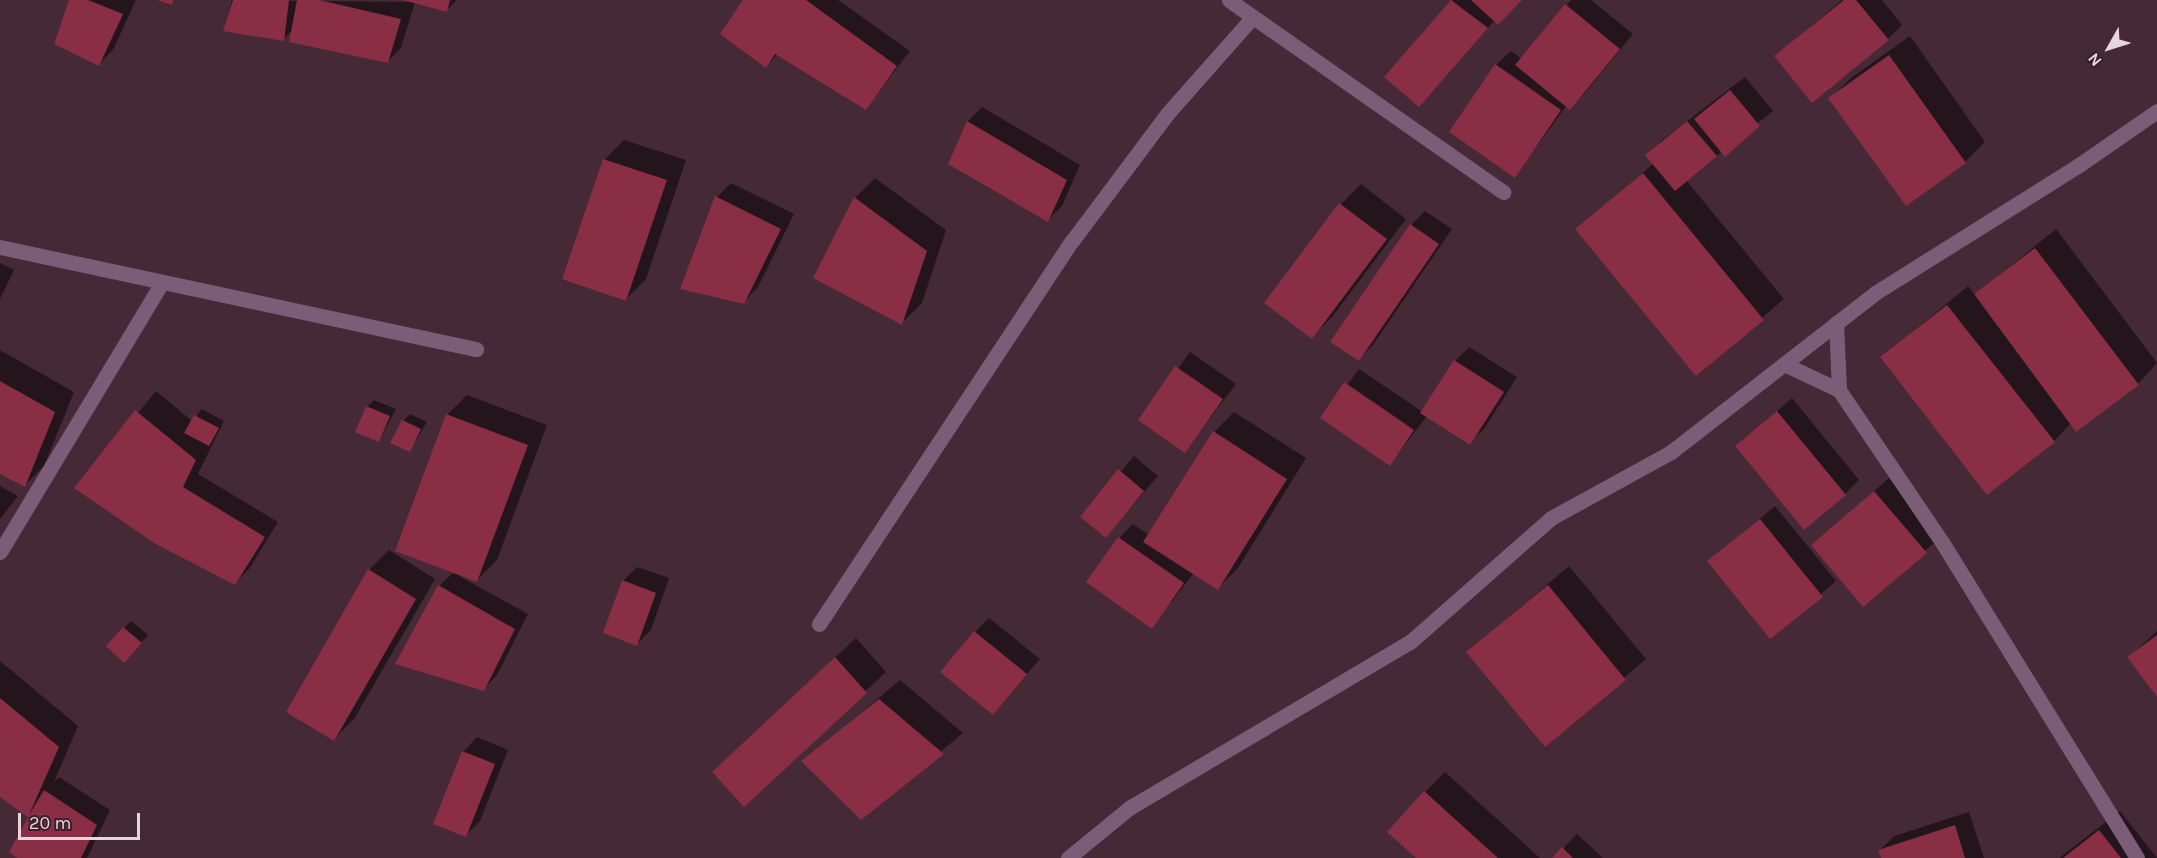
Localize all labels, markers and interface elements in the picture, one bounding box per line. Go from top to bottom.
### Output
north arrow [2079,18,2139,78]
text: N [2084,49,2106,70]
scale bar [21,801,142,839]
text: 20 m [29,812,71,834]

